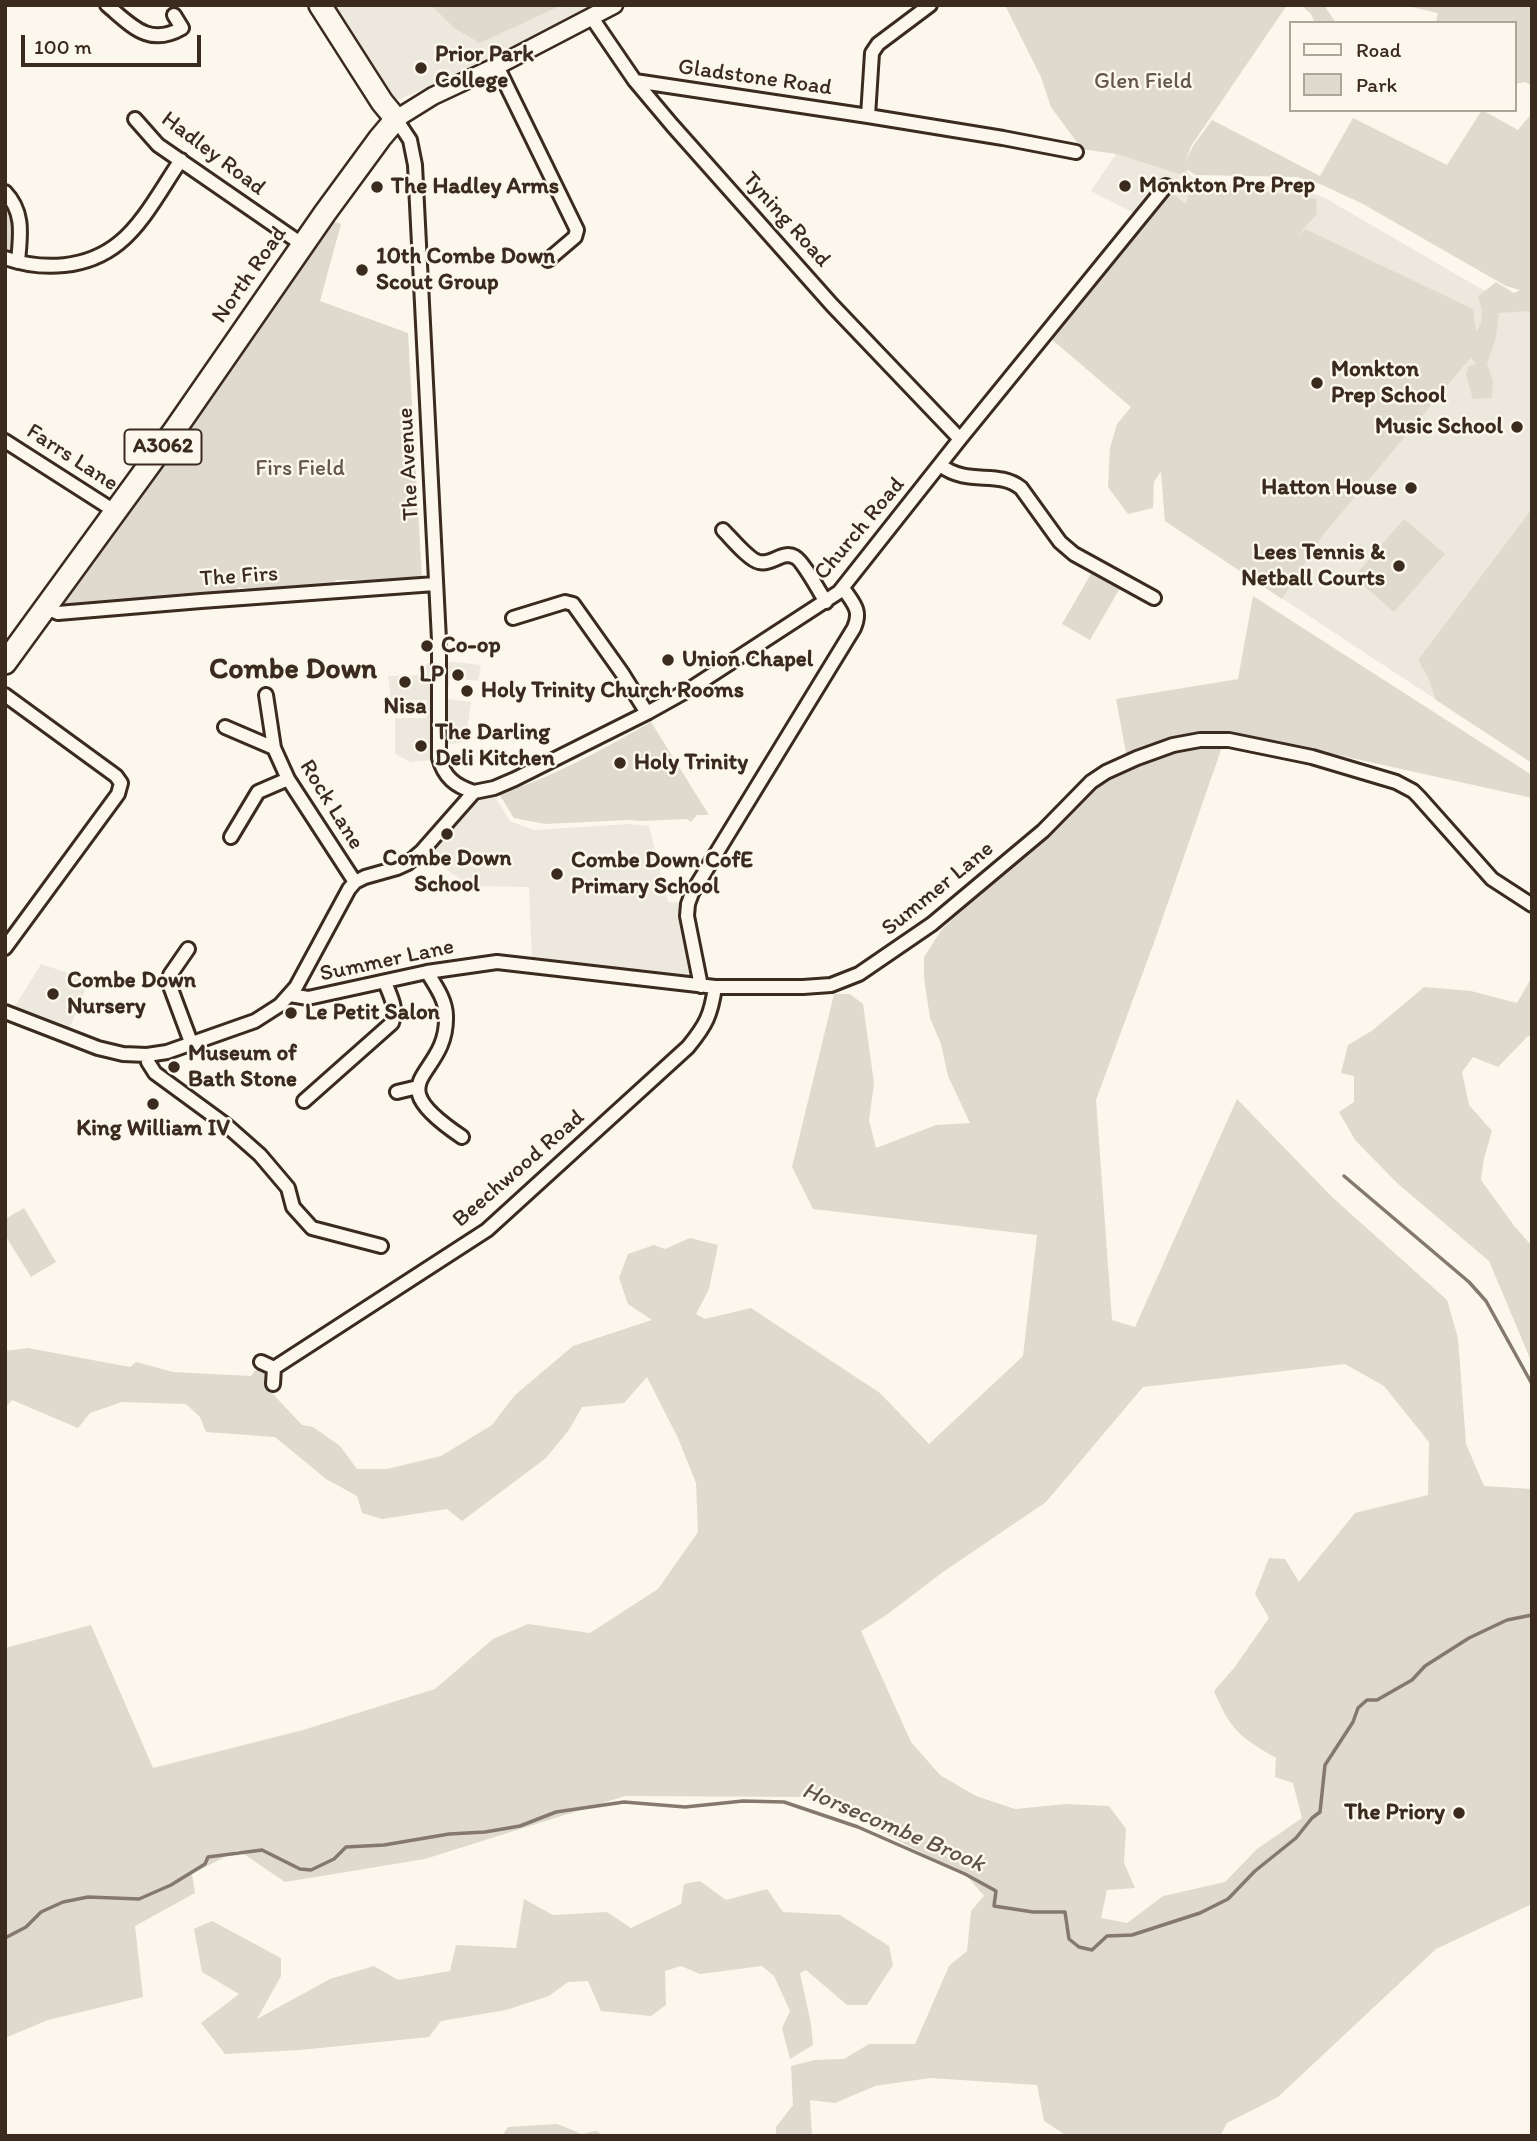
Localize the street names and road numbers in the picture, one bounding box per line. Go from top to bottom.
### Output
street label: Gladstone Road [676,54,834,102]
street label: Hadley Road [155,106,271,202]
street label: Tyning Road [736,167,836,273]
street label: North Road [207,221,293,329]
street label: The Avenue [392,407,426,521]
street label: Farrs Lane [21,418,123,498]
road number: A3062 [124,430,202,464]
street label: Church Road [809,472,911,586]
street label: The Firs [199,560,279,594]
street label: Rock Lane [293,755,369,855]
street label: Summer Lane [876,835,1000,943]
street label: Summer Lane [317,933,457,989]
street label: Beechwood Road [447,1104,591,1234]

